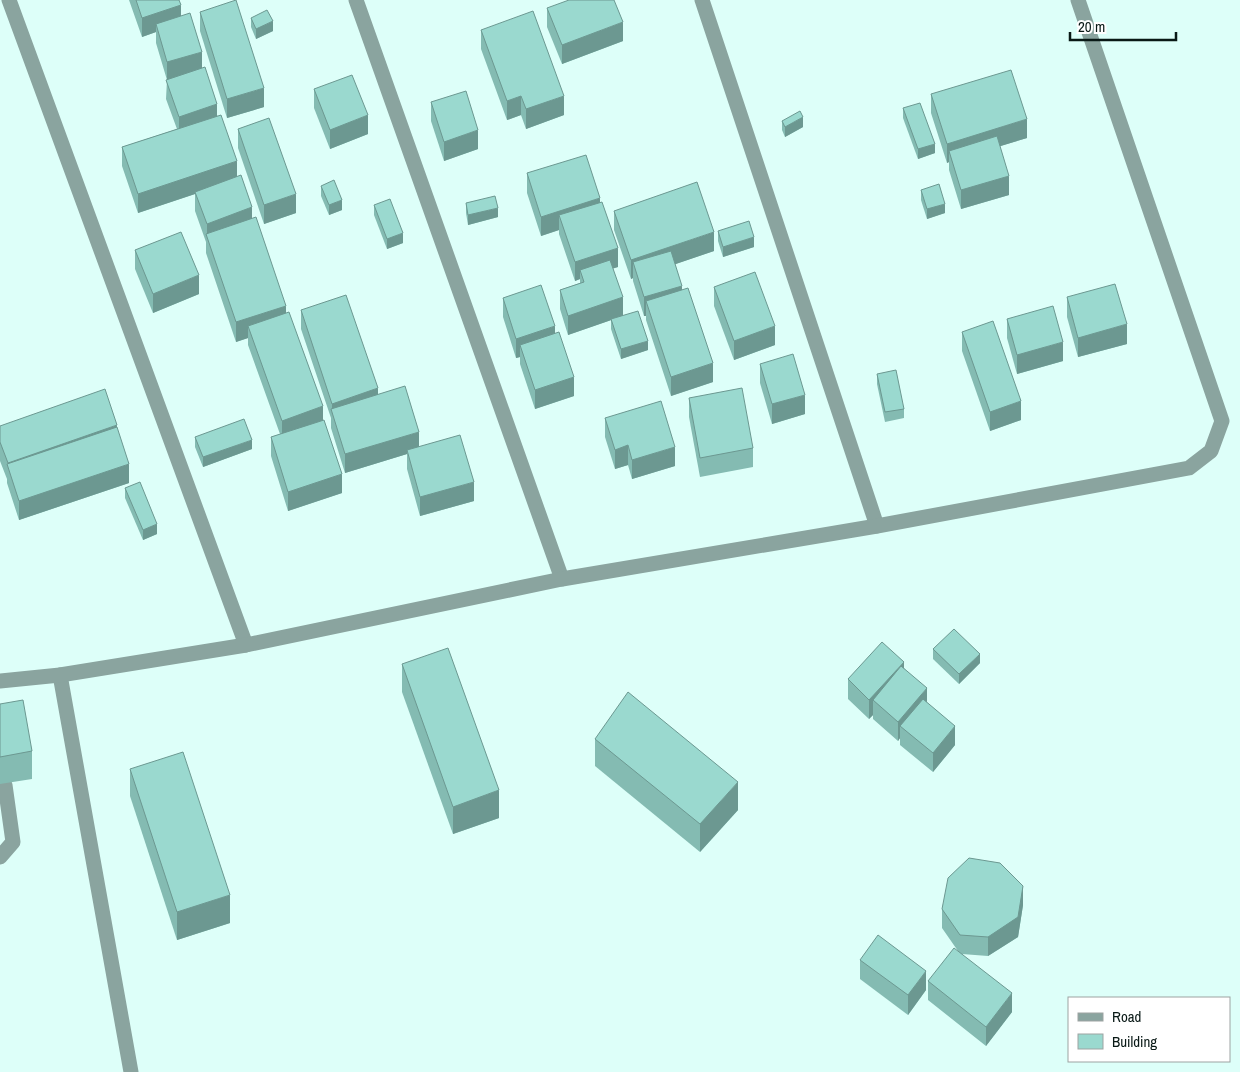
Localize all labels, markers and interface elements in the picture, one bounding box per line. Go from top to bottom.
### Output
scale bar [1070,10,1176,42]
text: 20 m [1078,16,1105,37]
legend [1068,997,1230,1062]
text: Road [1112,1006,1141,1027]
text: Building [1112,1031,1157,1052]

